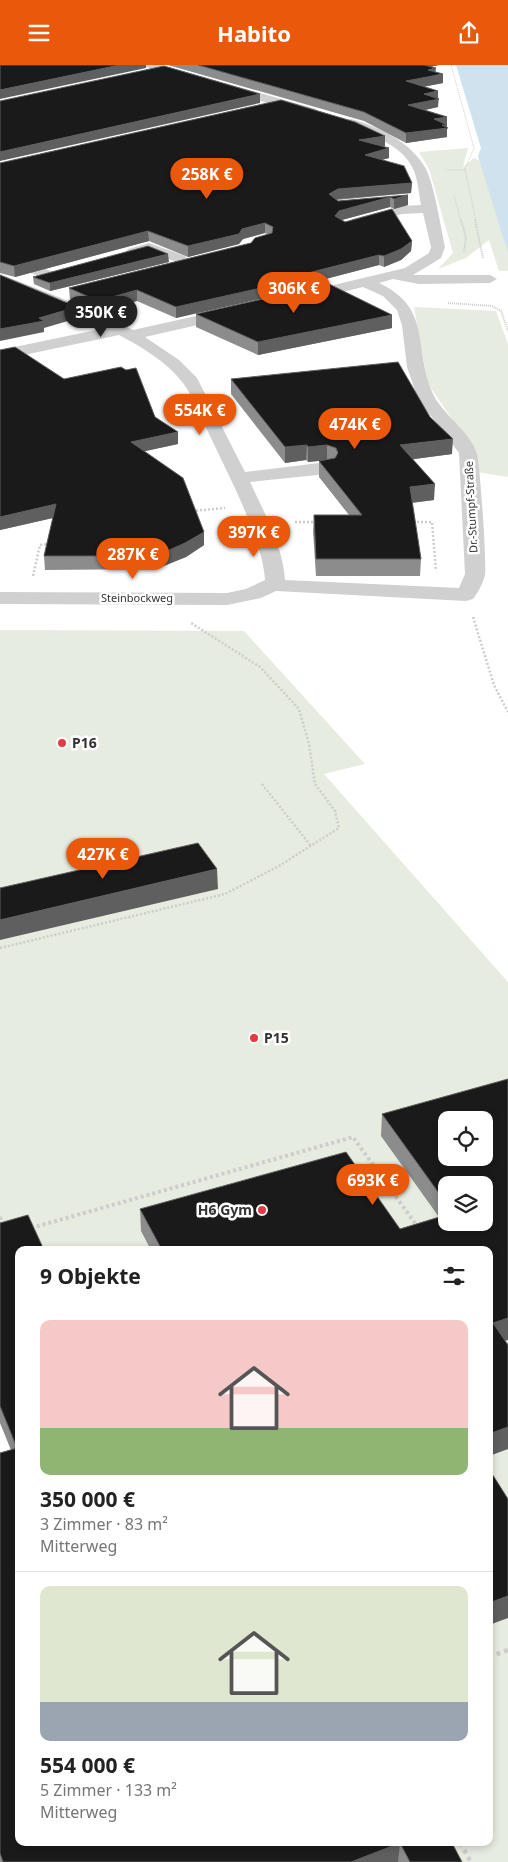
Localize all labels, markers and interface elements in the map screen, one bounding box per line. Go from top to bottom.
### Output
text: Habito [217,18,291,48]
icon: menu [25,19,53,47]
icon: share [455,19,483,47]
pin: 258K € [166,157,248,200]
text: 258K € [181,163,233,185]
pin: 306K € [253,271,335,314]
text: 306K € [268,277,320,299]
pin: 350K € [60,295,142,338]
text: 350K € [75,301,127,323]
pin: 554K € [159,393,241,436]
text: 554K € [174,399,226,421]
pin: 474K € [314,407,396,450]
text: 474K € [329,413,381,435]
street label: Dr.-Stumpf-Straße [461,461,480,553]
pin: 397K € [213,515,295,558]
text: 397K € [228,521,280,543]
pin: 287K € [92,537,174,580]
text: 287K € [107,543,159,565]
street label: Steinbockweg [101,590,173,605]
place label: P16 [72,733,97,752]
marker: P16 [56,737,68,749]
pin: 427K € [62,837,144,880]
text: 427K € [77,843,129,865]
place label: P15 [264,1028,289,1047]
marker: P15 [248,1032,260,1044]
map controls [438,1111,493,1231]
button: locate [438,1111,493,1166]
pin: 693K € [332,1163,414,1206]
text: 693K € [347,1169,399,1191]
button: layers [438,1176,493,1231]
place label: H6 Gym [198,1200,252,1219]
marker: H6 Gym [256,1204,268,1216]
text: 9 Objekte [40,1262,141,1290]
icon: filters [440,1262,468,1290]
icon: home [209,1353,299,1443]
text: 350 000 € [40,1485,135,1513]
text: 3 Zimmer · 83 m² [40,1513,168,1535]
text: Mitterweg [40,1535,117,1557]
icon: home [209,1618,299,1708]
text: 554 000 € [40,1751,135,1779]
text: 5 Zimmer · 133 m² [40,1779,177,1801]
text: Mitterweg [40,1801,117,1823]

